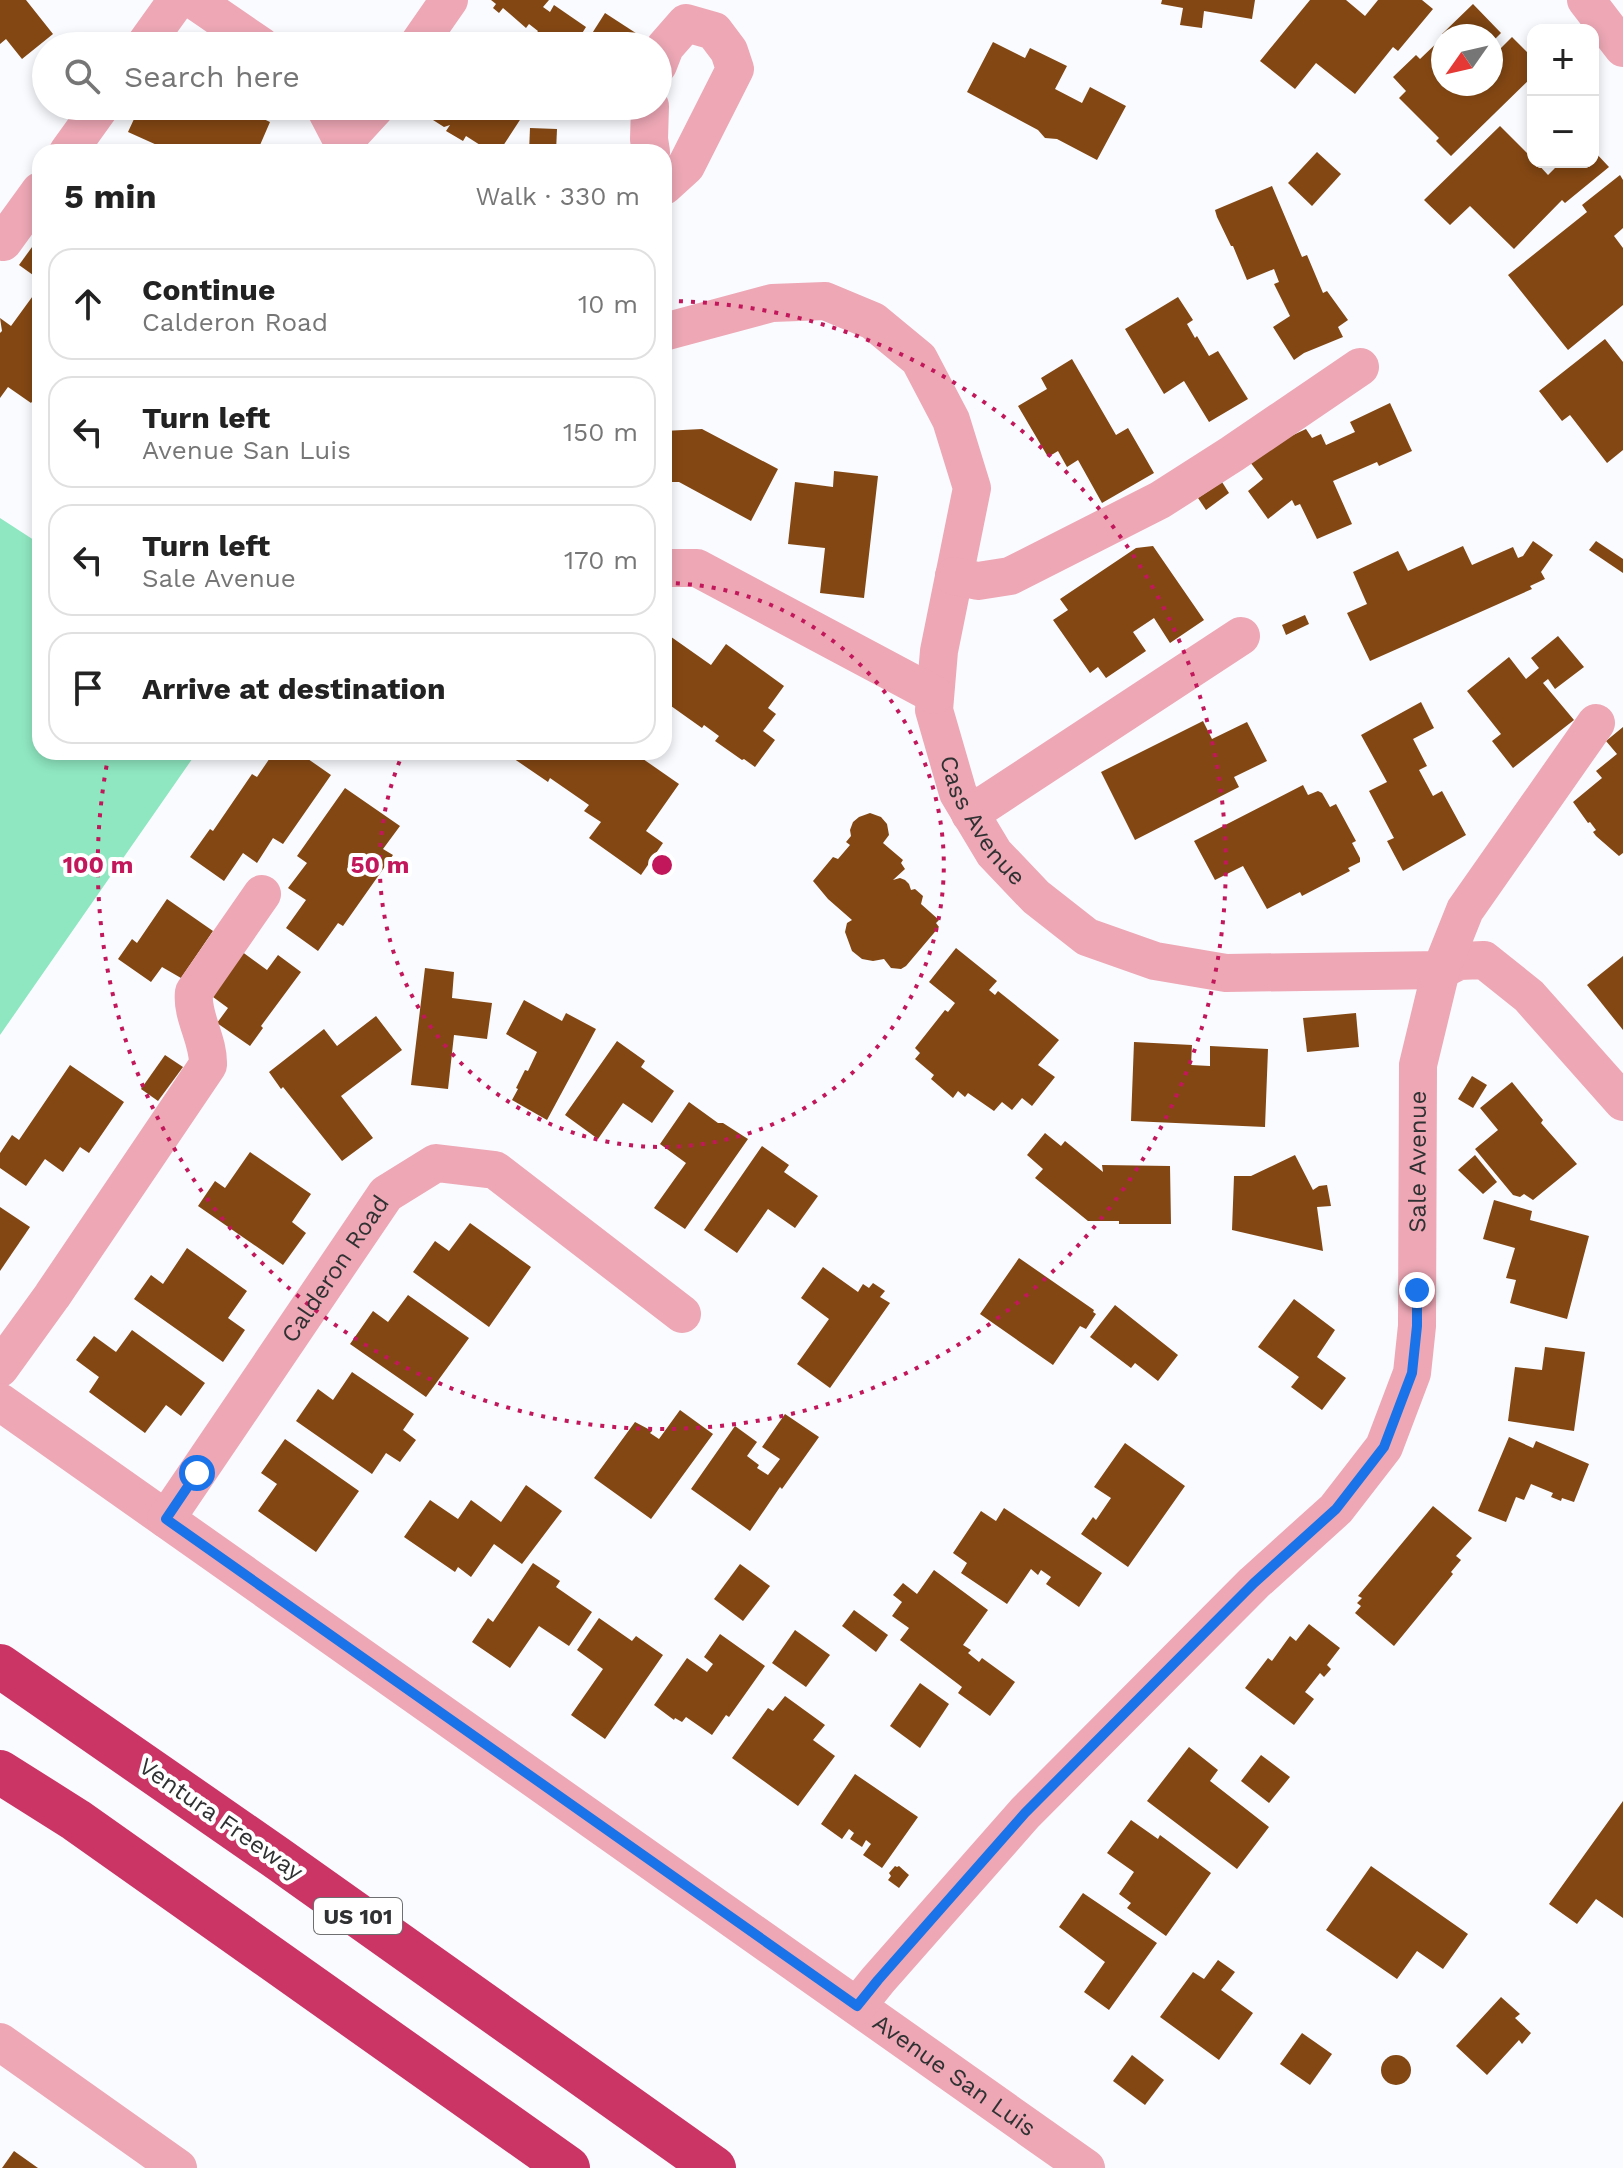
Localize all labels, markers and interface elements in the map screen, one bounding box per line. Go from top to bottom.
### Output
north arrow [1431,24,1503,96]
map controls [1527,24,1599,168]
button: + [1527,24,1599,96]
search box [32,32,672,120]
icon: search [60,54,104,98]
text: Search here [124,59,300,94]
button: − [1527,96,1599,168]
text: 5 min [64,176,157,216]
text: Walk · 330 m [475,181,640,211]
text: Continue [142,272,275,307]
icon: ahead [66,282,110,326]
text: 10 m [578,289,638,319]
text: Calderon Road [142,307,328,337]
text: Turn left [142,400,270,435]
icon: left [66,410,110,454]
text: 150 m [563,417,638,447]
text: Avenue San Luis [142,435,351,465]
text: Turn left [142,528,270,563]
icon: left [66,538,110,582]
text: 170 m [564,545,638,575]
text: Sale Avenue [142,563,296,593]
icon: arrive [66,666,110,710]
text: Arrive at destination [142,671,446,706]
street label: Cass Avenue [934,752,1031,891]
text: 100 m [63,851,133,879]
text: 50 m [351,851,409,879]
centre of rings [648,851,676,879]
street label: Sale Avenue [1403,1091,1432,1233]
street label: Calderon Road [276,1190,395,1348]
route end [1399,1272,1435,1308]
route start [179,1455,215,1491]
street label: Ventura Freeway [133,1752,309,1886]
road number: US 101 [314,1898,402,1934]
street label: Avenue San Luis [868,2008,1041,2142]

